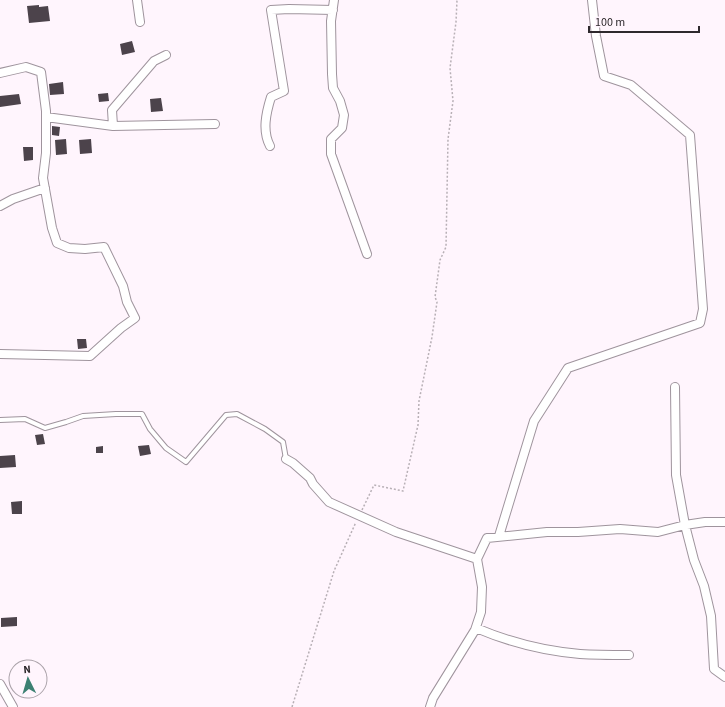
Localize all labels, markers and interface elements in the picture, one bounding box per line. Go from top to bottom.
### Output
scale bar [589,8,699,34]
text: 100 m [595,14,625,31]
north arrow [8,659,48,699]
text: N [23,662,31,677]

